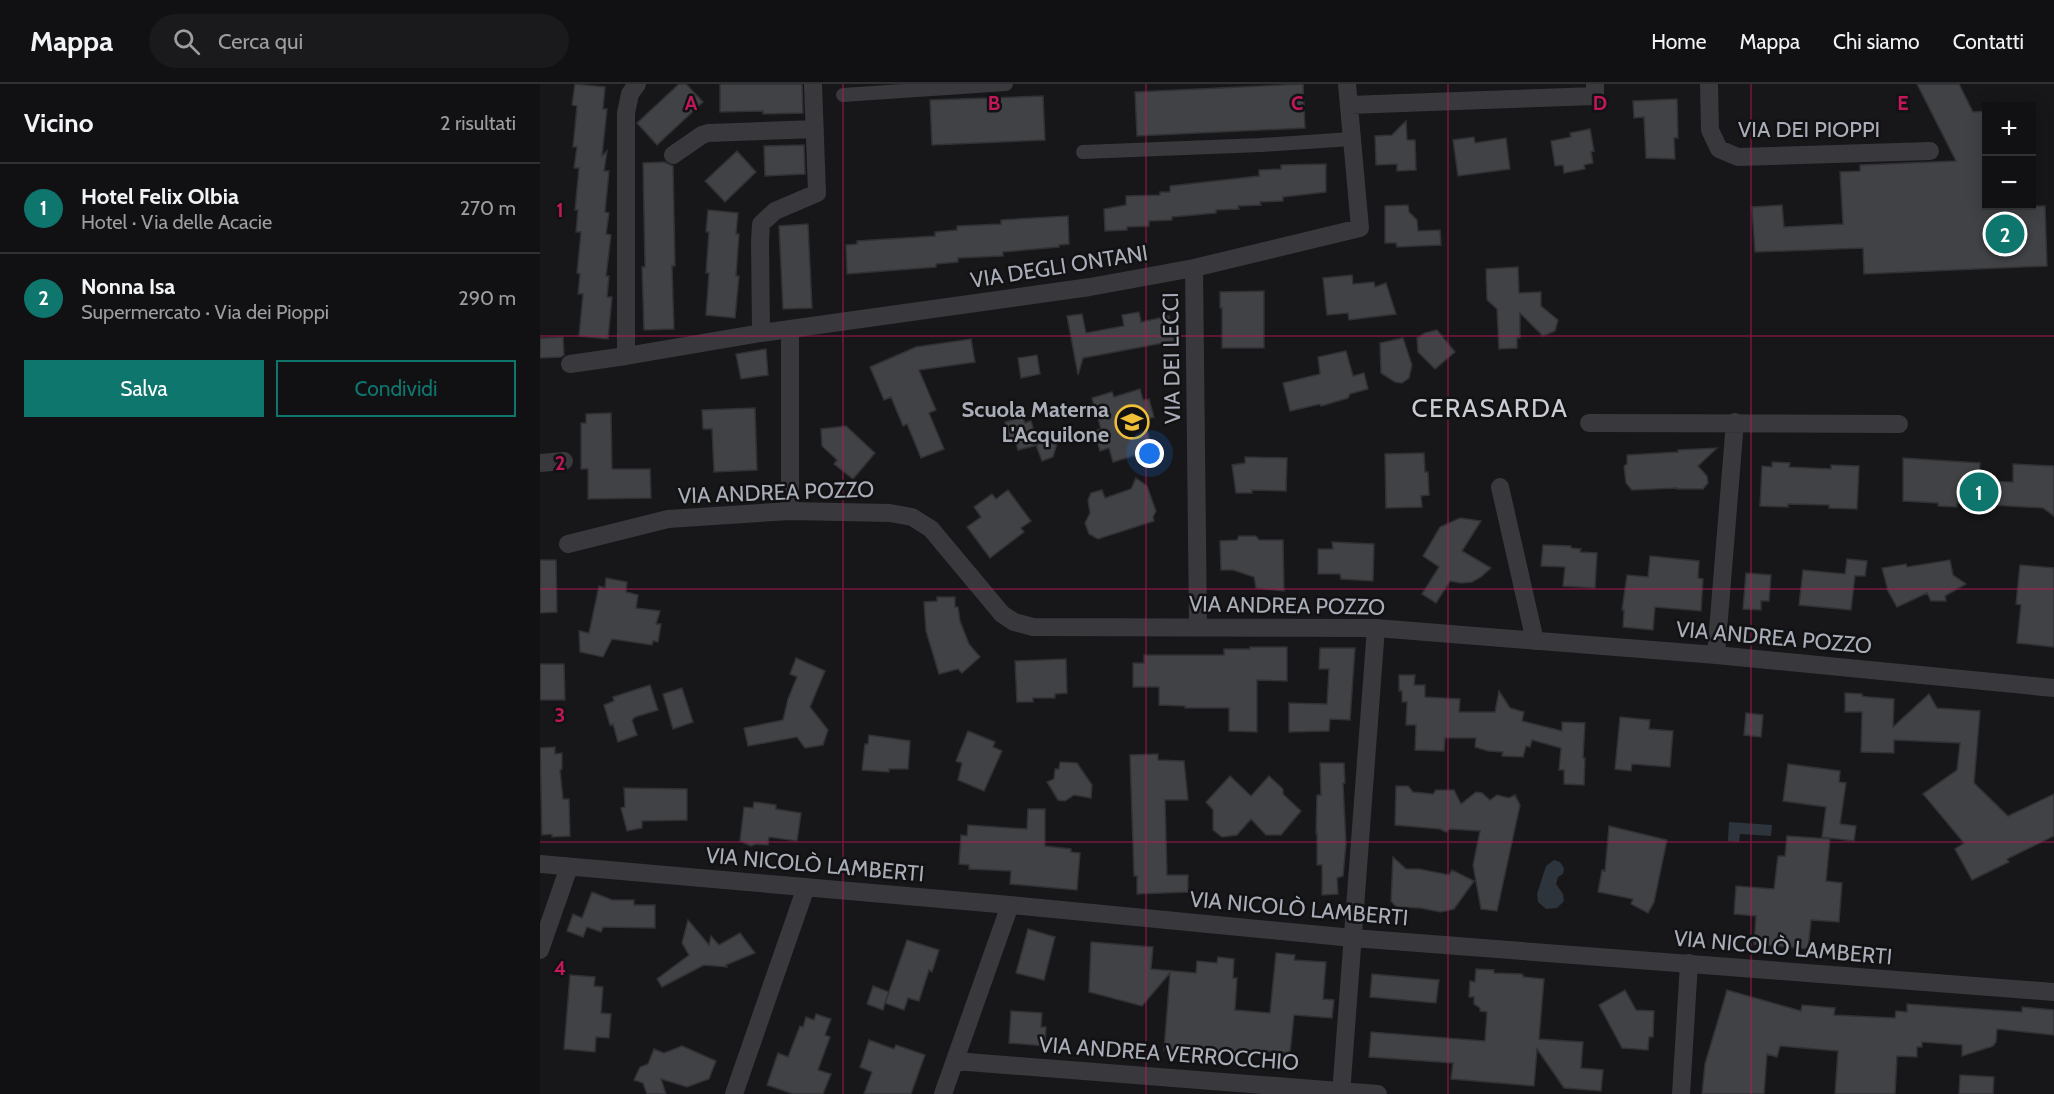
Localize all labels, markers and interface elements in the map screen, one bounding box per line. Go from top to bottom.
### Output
search box [149,14,569,68]
text: Mappa [30,24,113,58]
icon: search [170,25,203,58]
text: Cerca qui [218,28,303,55]
text: Home [1651,29,1706,54]
text: Mappa [1739,29,1800,54]
text: Chi siamo [1833,29,1920,54]
text: Contatti [1953,29,2024,54]
text: A [685,91,698,115]
text: B [988,91,1000,115]
text: C [1291,91,1303,115]
text: D [1593,91,1607,115]
text: E [1897,91,1909,115]
map controls [1982,102,2036,210]
button: + [1982,102,2036,156]
text: Vicino [24,107,93,139]
text: 2 risultati [440,111,516,135]
street label: VIA DEI PIOPPI [1738,116,1880,143]
button: − [1982,156,2036,210]
text: Hotel Felix Olbia [81,183,239,210]
text: 1 [40,196,47,220]
text: 270 m [460,196,516,220]
text: 1 [556,198,564,222]
text: Hotel · Via delle Acacie [81,210,272,234]
pin: 2 [1986,212,2024,256]
street label: VIA DEGLI ONTANI [968,239,1150,294]
text: Nonna Isa [81,273,175,300]
text: 2 [38,286,49,310]
text: 290 m [458,286,516,310]
street label: VIA DEI LECCI [1157,292,1186,424]
text: Supermercato · Via dei Pioppi [81,300,329,324]
button: Salva [24,360,264,417]
button: Condividi [276,360,516,417]
district label: CERASARDA [1411,392,1569,424]
place label: Scuola Materna L'Acquilone [962,396,1109,448]
school or university icon: Scuola Materna L'Acquilone [1114,404,1150,440]
your location [1135,439,1164,468]
text: 2 [555,451,565,475]
pin: 1 [1960,470,1998,514]
street label: VIA ANDREA POZZO [677,476,875,509]
street label: VIA ANDREA POZZO [1189,590,1385,621]
street label: VIA ANDREA POZZO [1675,615,1873,660]
text: 3 [555,703,565,727]
street label: VIA NICOLÒ LAMBERTI [705,841,925,887]
street label: VIA NICOLÒ LAMBERTI [1189,885,1409,931]
street label: VIA NICOLÒ LAMBERTI [1673,924,1893,970]
text: 4 [554,956,566,980]
street label: VIA ANDREA VERROCCHIO [1038,1031,1300,1076]

